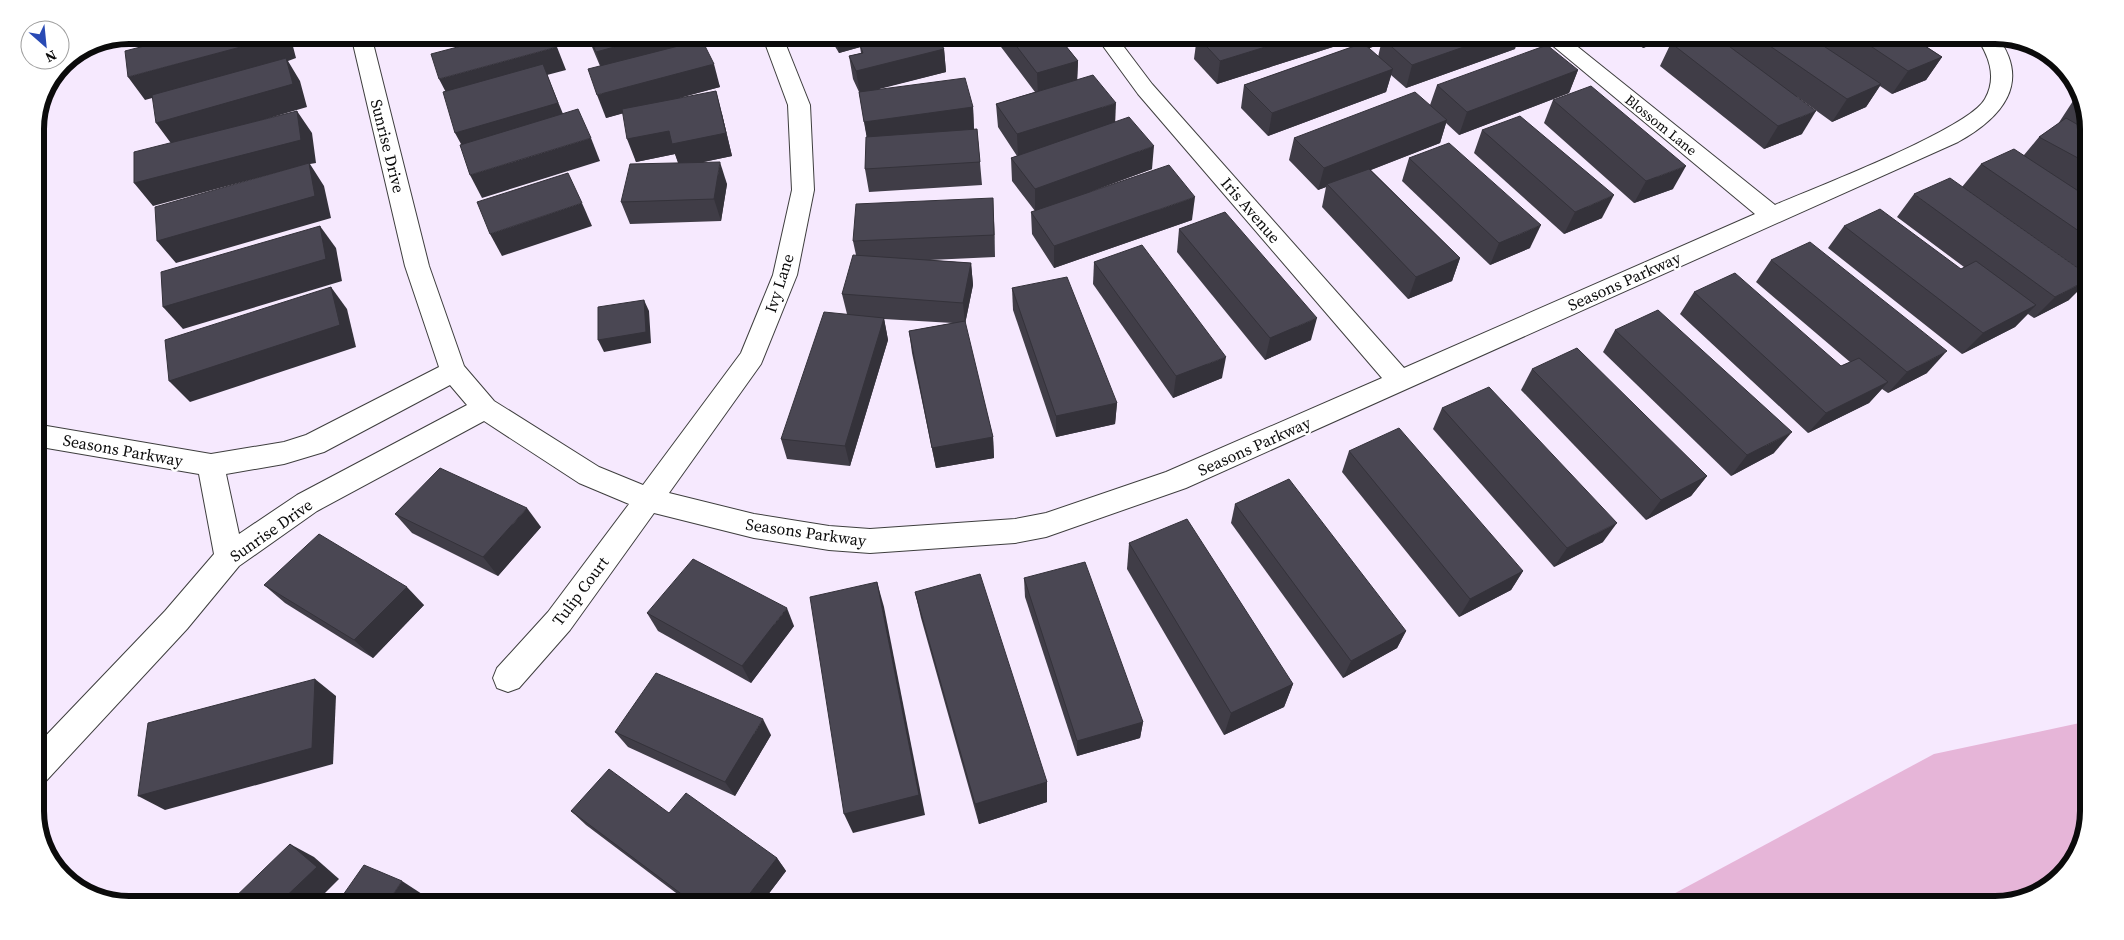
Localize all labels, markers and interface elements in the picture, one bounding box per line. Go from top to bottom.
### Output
north arrow [20,20,70,70]
text: N [42,45,60,68]
street label: Blossom Lane [1621,90,1701,160]
street label: Sunrise Drive [366,97,410,195]
street label: Iris Avenue [1216,172,1286,248]
street label: Seasons Parkway [1564,246,1685,316]
street label: Ivy Lane [759,251,799,315]
street label: Seasons Parkway [1194,411,1315,481]
street label: Seasons Parkway [61,429,185,472]
street label: Sunrise Drive [225,493,317,567]
street label: Seasons Parkway [744,513,868,551]
street label: Tulip Court [547,551,614,630]

